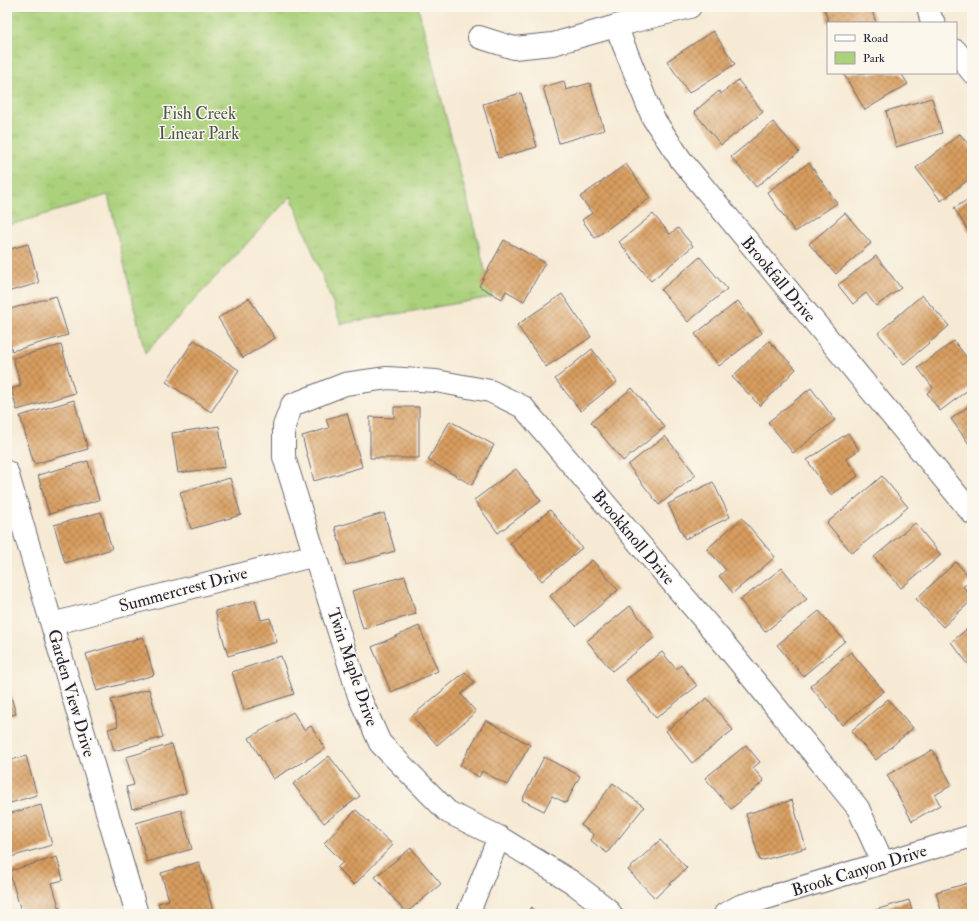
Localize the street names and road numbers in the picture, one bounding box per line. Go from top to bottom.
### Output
street label: Brookfall Drive [737,232,821,326]
street label: Brookknoll Drive [588,485,680,589]
street label: Summercrest Drive [117,562,250,617]
street label: Twin Maple Drive [322,605,383,729]
street label: Garden View Drive [43,627,100,759]
street label: Brook Canyon Drive [789,840,930,902]

